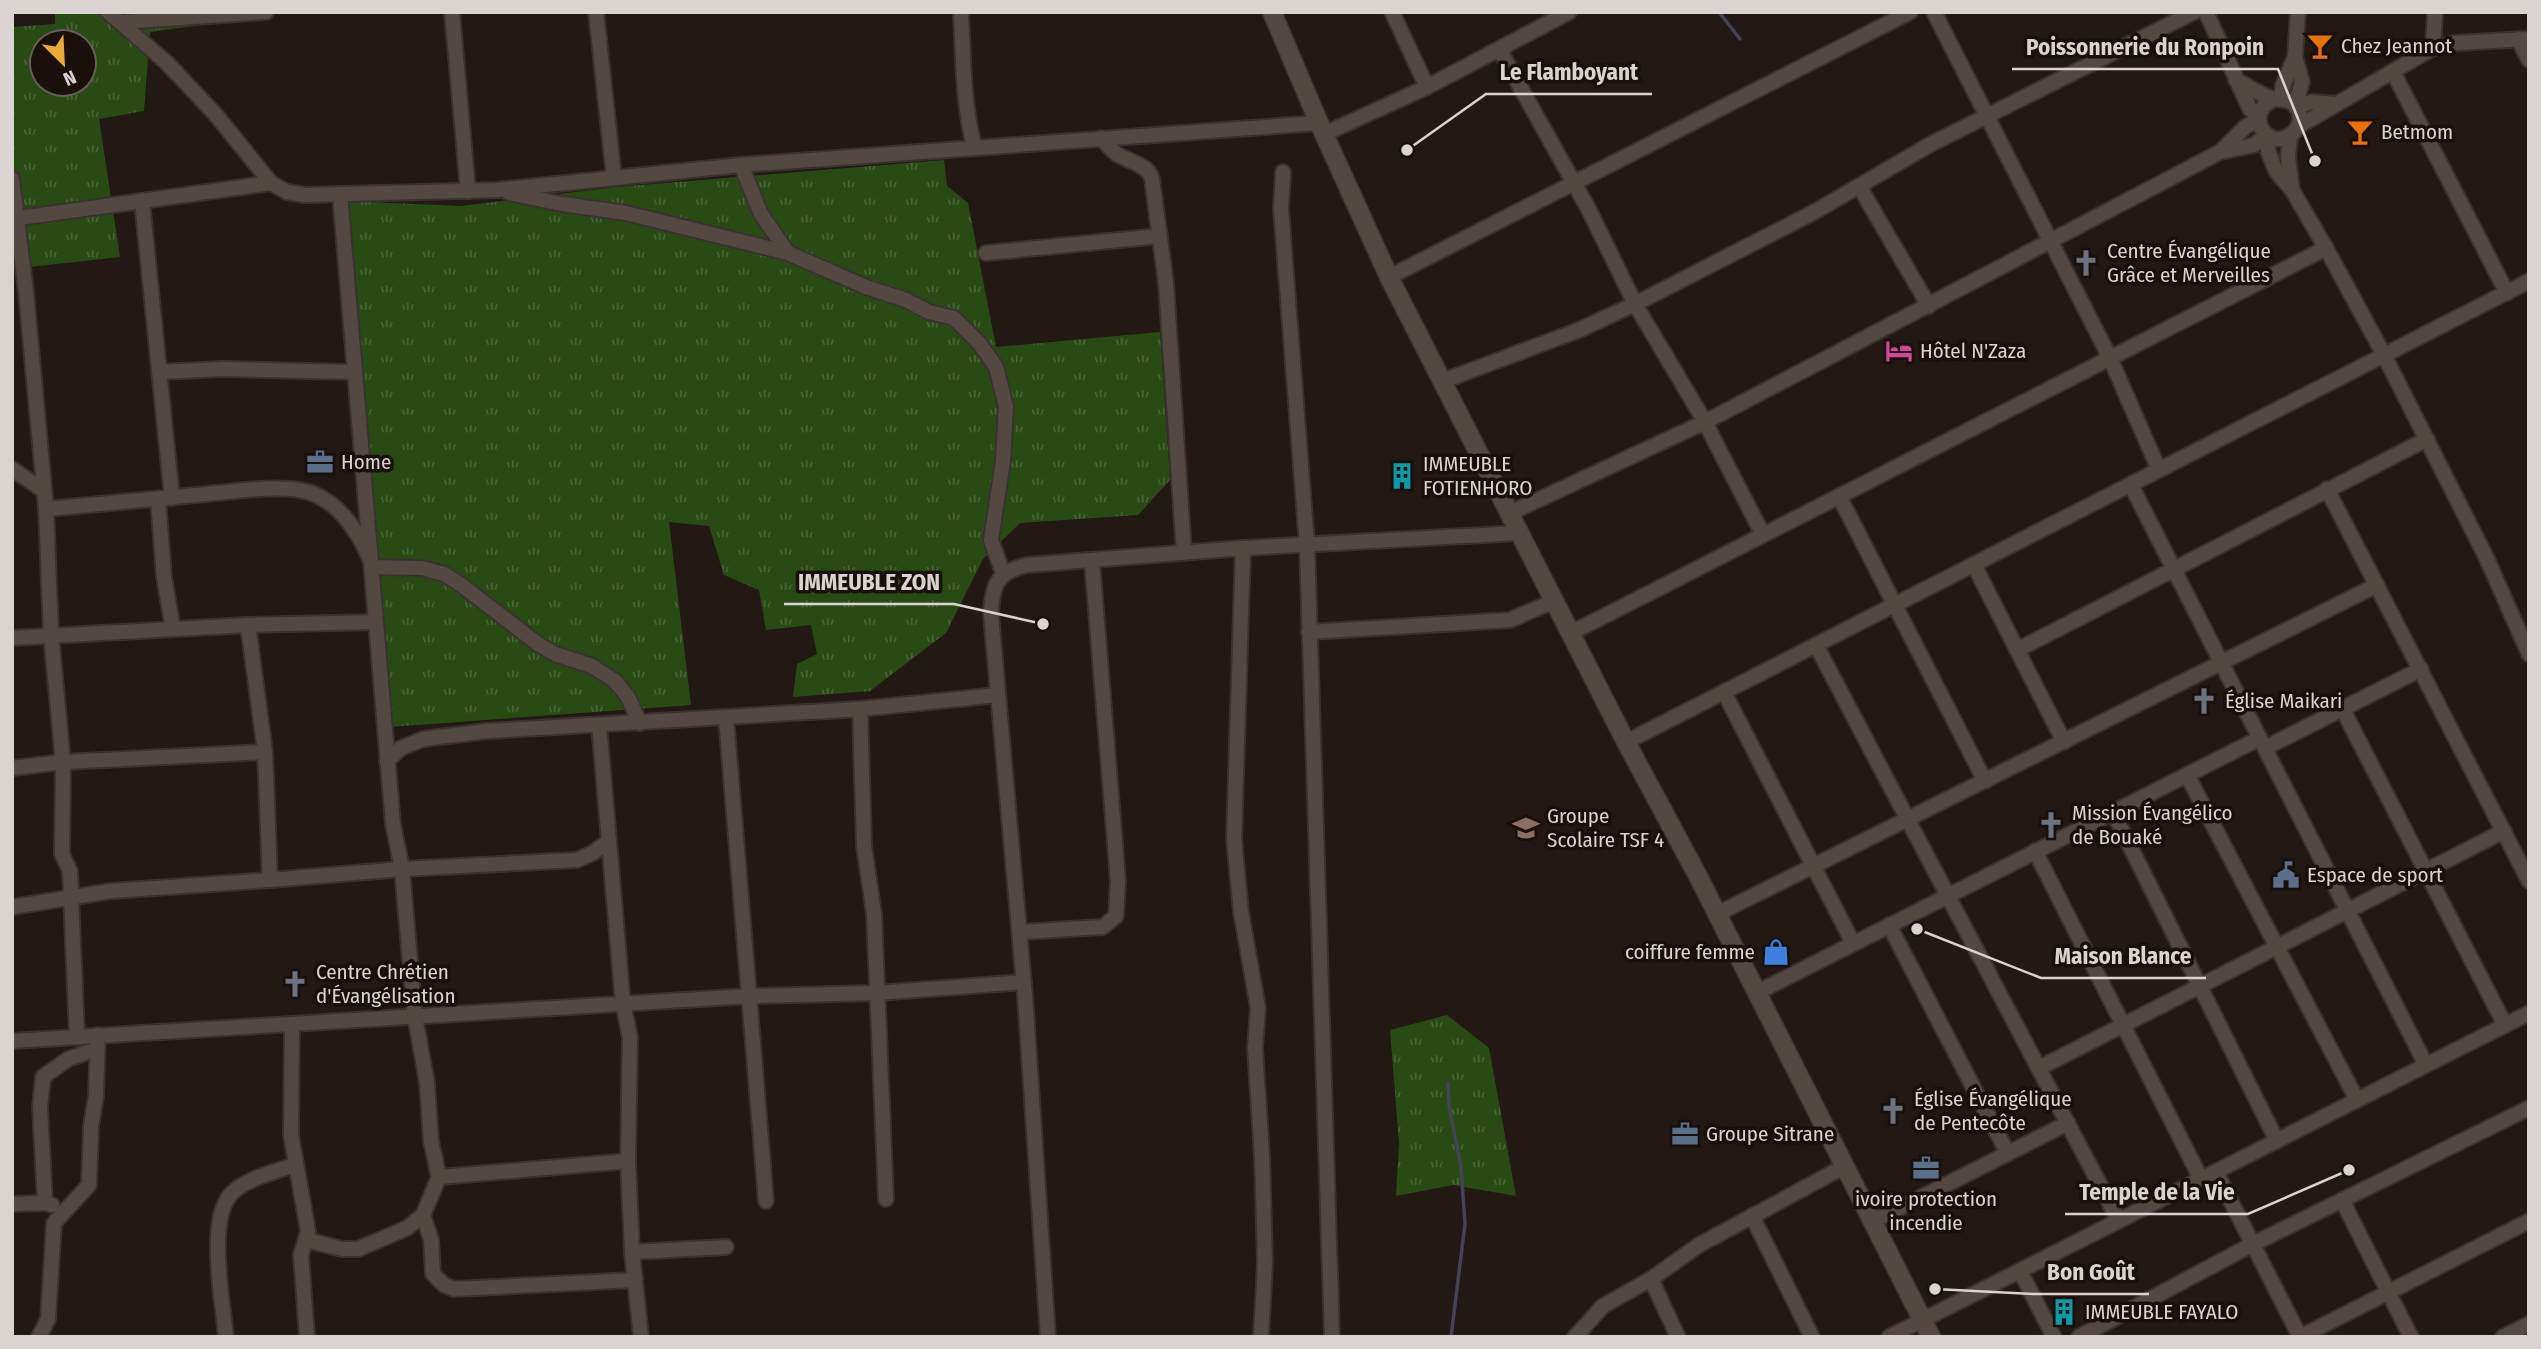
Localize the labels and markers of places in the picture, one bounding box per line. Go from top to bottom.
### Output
callout: Poissonnerie du Ronpoin [2012,25,2278,69]
bar icon: Chez Jeannot [2305,31,2335,61]
place label: Chez Jeannot [2341,33,2452,59]
callout: Le Flamboyant [1486,50,1652,94]
bar icon: Betmom [2345,117,2375,147]
place label: Betmom [2381,119,2453,145]
place label: Centre Évangélique Grâce et Merveilles [2107,238,2271,288]
church icon: Centre Évangélique Grâce et Merveilles [2071,248,2101,278]
hotel icon: Hôtel N'Zaza [1884,336,1914,366]
place label: Hôtel N'Zaza [1920,338,2026,364]
office icon: Home [305,447,335,477]
place label: Home [341,449,391,475]
place label: IMMEUBLE FOTIENHORO [1423,451,1532,501]
building icon: IMMEUBLE FOTIENHORO [1387,461,1417,491]
callout: IMMEUBLE ZON [784,560,954,604]
church icon: Église Maikari [2189,686,2219,716]
place label: Église Maikari [2225,688,2342,714]
place label: Mission Évangélico de Bouaké [2072,800,2233,850]
place label: Groupe Scolaire TSF 4 [1547,803,1664,853]
church icon: Mission Évangélico de Bouaké [2036,810,2066,840]
school or university icon: Groupe Scolaire TSF 4 [1511,813,1541,843]
public building icon: Espace de sport [2271,860,2301,890]
place label: Espace de sport [2307,862,2443,888]
callout: Maison Blance [2041,934,2206,978]
shop icon: coiffure femme [1761,937,1791,967]
place label: coiffure femme [1625,939,1755,965]
place label: Centre Chrétien d'Évangélisation [316,959,455,1009]
church icon: Centre Chrétien d'Évangélisation [280,969,310,999]
place label: Église Évangélique de Pentecôte [1914,1086,2072,1136]
church icon: Église Évangélique de Pentecôte [1878,1096,1908,1126]
office icon: Groupe Sitrane [1670,1119,1700,1149]
place label: Groupe Sitrane [1706,1121,1834,1147]
office icon: ivoire protection incendie [1911,1153,1941,1183]
callout: Temple de la Vie [2065,1170,2248,1214]
place label: ivoire protection incendie [1855,1186,1997,1236]
callout: Bon Goût [2033,1250,2149,1294]
building icon: IMMEUBLE FAYALO [2049,1297,2079,1327]
place label: IMMEUBLE FAYALO [2085,1299,2238,1325]

